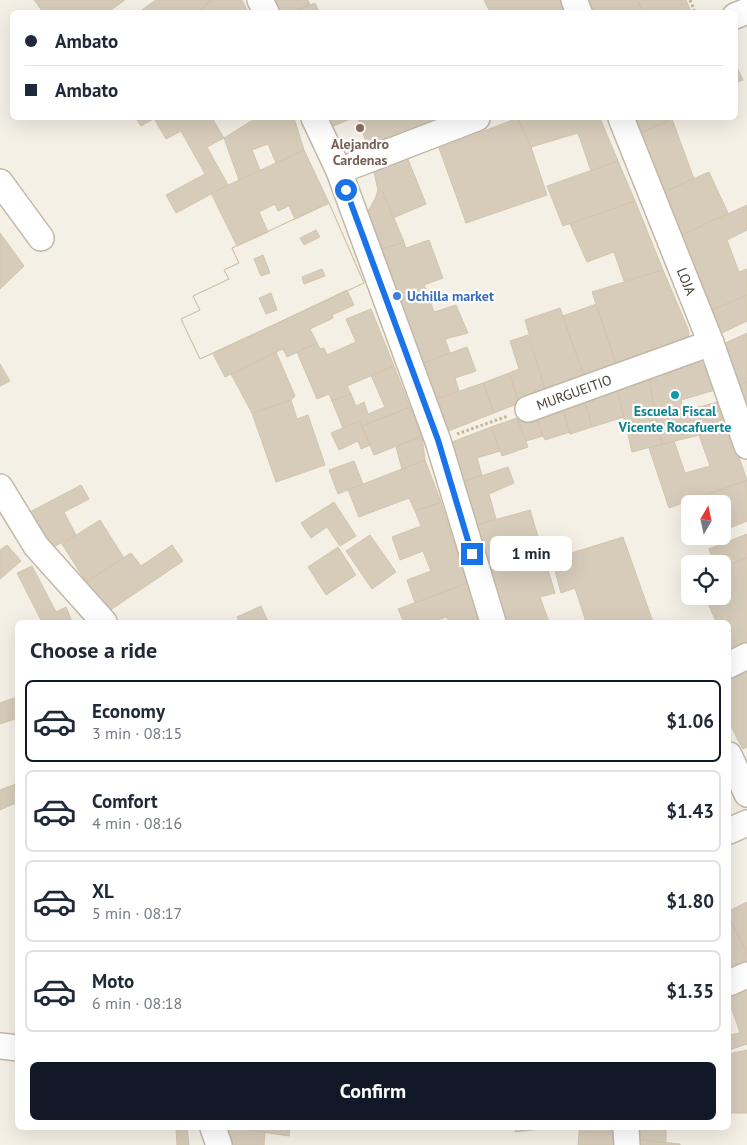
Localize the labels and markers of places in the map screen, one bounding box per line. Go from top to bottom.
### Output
marker: Alejandro Cardenas [354,122,366,134]
place label: Alejandro Cardenas [331,135,389,169]
place label: Uchilla market [407,287,494,305]
marker: Uchilla market [391,290,403,302]
marker: Escuela Fiscal Vicente Rocafuerte [669,389,681,401]
place label: Escuela Fiscal Vicente Rocafuerte [618,402,731,436]

